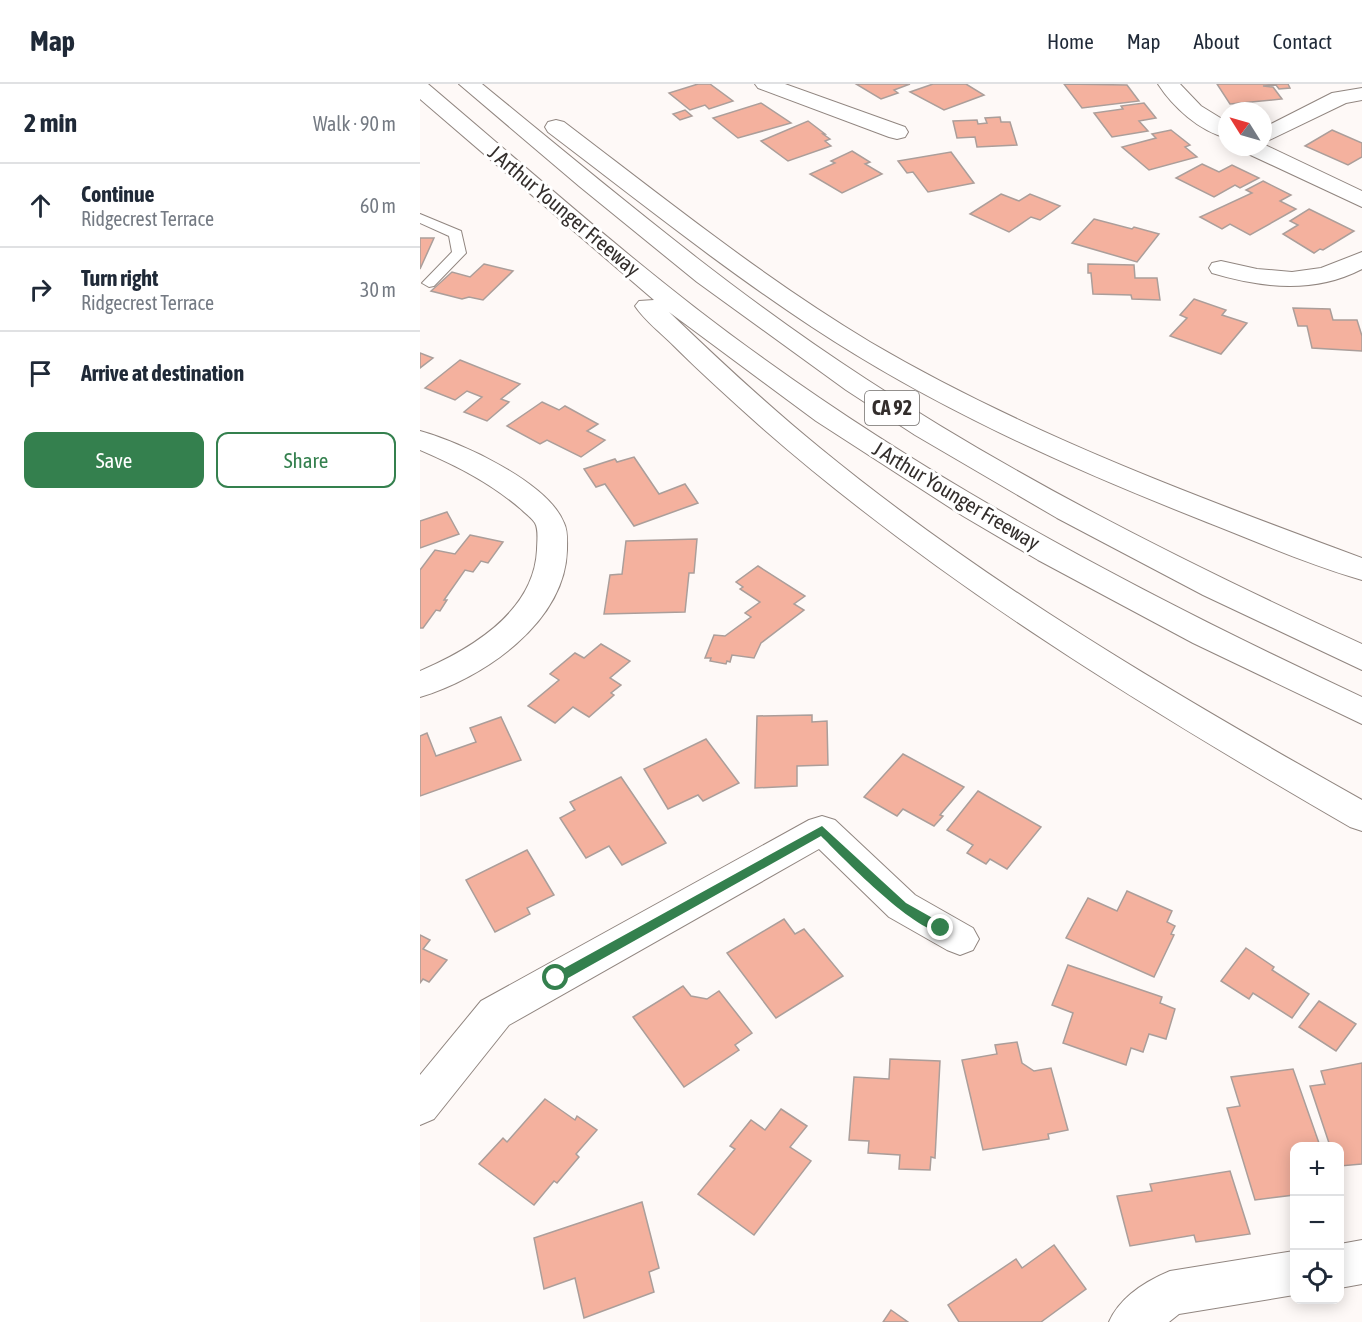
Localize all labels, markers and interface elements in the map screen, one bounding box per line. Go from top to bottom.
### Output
text: Map [30,25,75,57]
text: Home [1047,29,1094,53]
text: Map [1127,29,1161,53]
text: About [1194,29,1240,53]
text: Contact [1273,29,1332,53]
north arrow [1218,102,1272,156]
text: 2 min [24,108,77,138]
text: Walk · 90 m [313,112,396,135]
street label: J Arthur Younger Freeway [484,140,646,281]
text: Continue [81,181,155,207]
icon: ahead [24,189,57,222]
text: 60 m [360,194,396,217]
text: Ridgecrest Terrace [81,207,214,230]
text: Turn right [81,265,158,291]
icon: right [24,273,57,306]
text: 30 m [360,278,396,301]
text: Ridgecrest Terrace [81,291,214,314]
icon: arrive [24,357,57,390]
text: Arrive at destination [81,360,244,386]
road number: CA 92 [865,391,919,425]
button: Save [24,432,204,488]
button: Share [216,432,396,488]
street label: J Arthur Younger Freeway [869,436,1045,555]
route end [927,914,953,940]
route start [542,964,568,990]
map controls [1290,1142,1344,1304]
button: + [1290,1142,1344,1196]
button: − [1290,1196,1344,1250]
button: locate [1290,1250,1344,1304]

